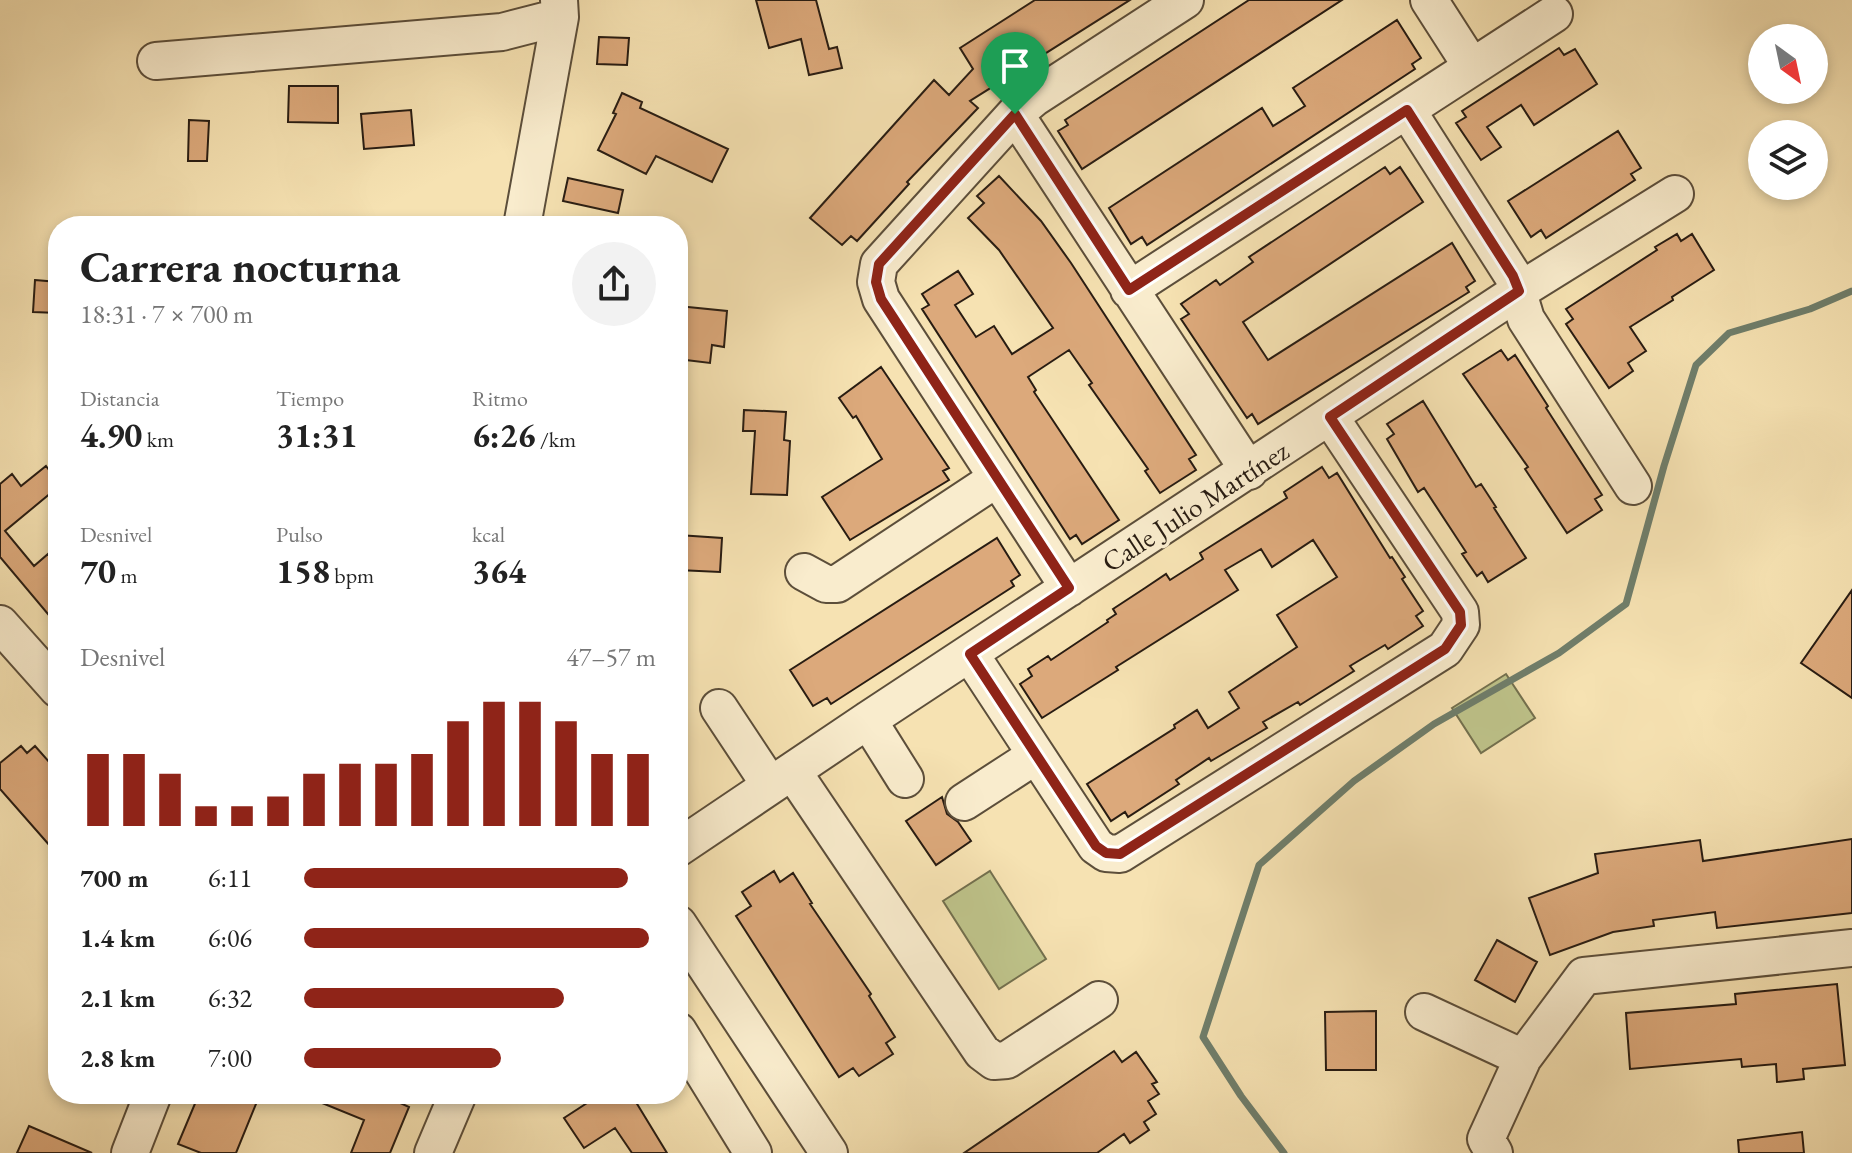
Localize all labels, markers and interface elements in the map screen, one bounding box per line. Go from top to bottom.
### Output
north arrow [1748,24,1828,104]
map controls [1748,24,1828,200]
pin [981,32,1049,114]
icon: arrive [993,44,1037,88]
button: layers [1748,120,1828,200]
text: Carrera nocturna [80,238,400,295]
button: share [572,242,656,326]
text: 18:31 · 7 × 700 m [80,297,253,331]
text: Distancia [80,384,160,413]
text: Tiempo [276,384,344,413]
text: Ritmo [472,384,528,413]
text: 4.90 [80,413,142,457]
text: 31:31 [276,413,358,457]
text: 6:26 [472,413,536,457]
text: km [142,425,174,454]
text: /km [536,425,576,454]
street label: Calle Julio Martínez [1095,432,1296,580]
text: Desnivel [80,520,152,549]
text: Pulso [276,520,323,549]
text: kcal [472,520,505,549]
text: 70 [80,549,116,593]
text: 158 [276,549,330,593]
text: 364 [472,549,526,593]
text: m [116,561,138,590]
text: bpm [330,561,374,590]
text: Desnivel [80,640,165,674]
text: 47–57 m [566,640,656,674]
text: 700 m [80,861,148,895]
text: 6:11 [208,861,252,895]
text: 1.4 km [80,921,155,955]
text: 6:06 [208,921,252,955]
text: 2.1 km [80,981,155,1015]
text: 6:32 [208,981,252,1015]
text: 2.8 km [80,1041,155,1075]
text: 7:00 [208,1041,252,1075]

